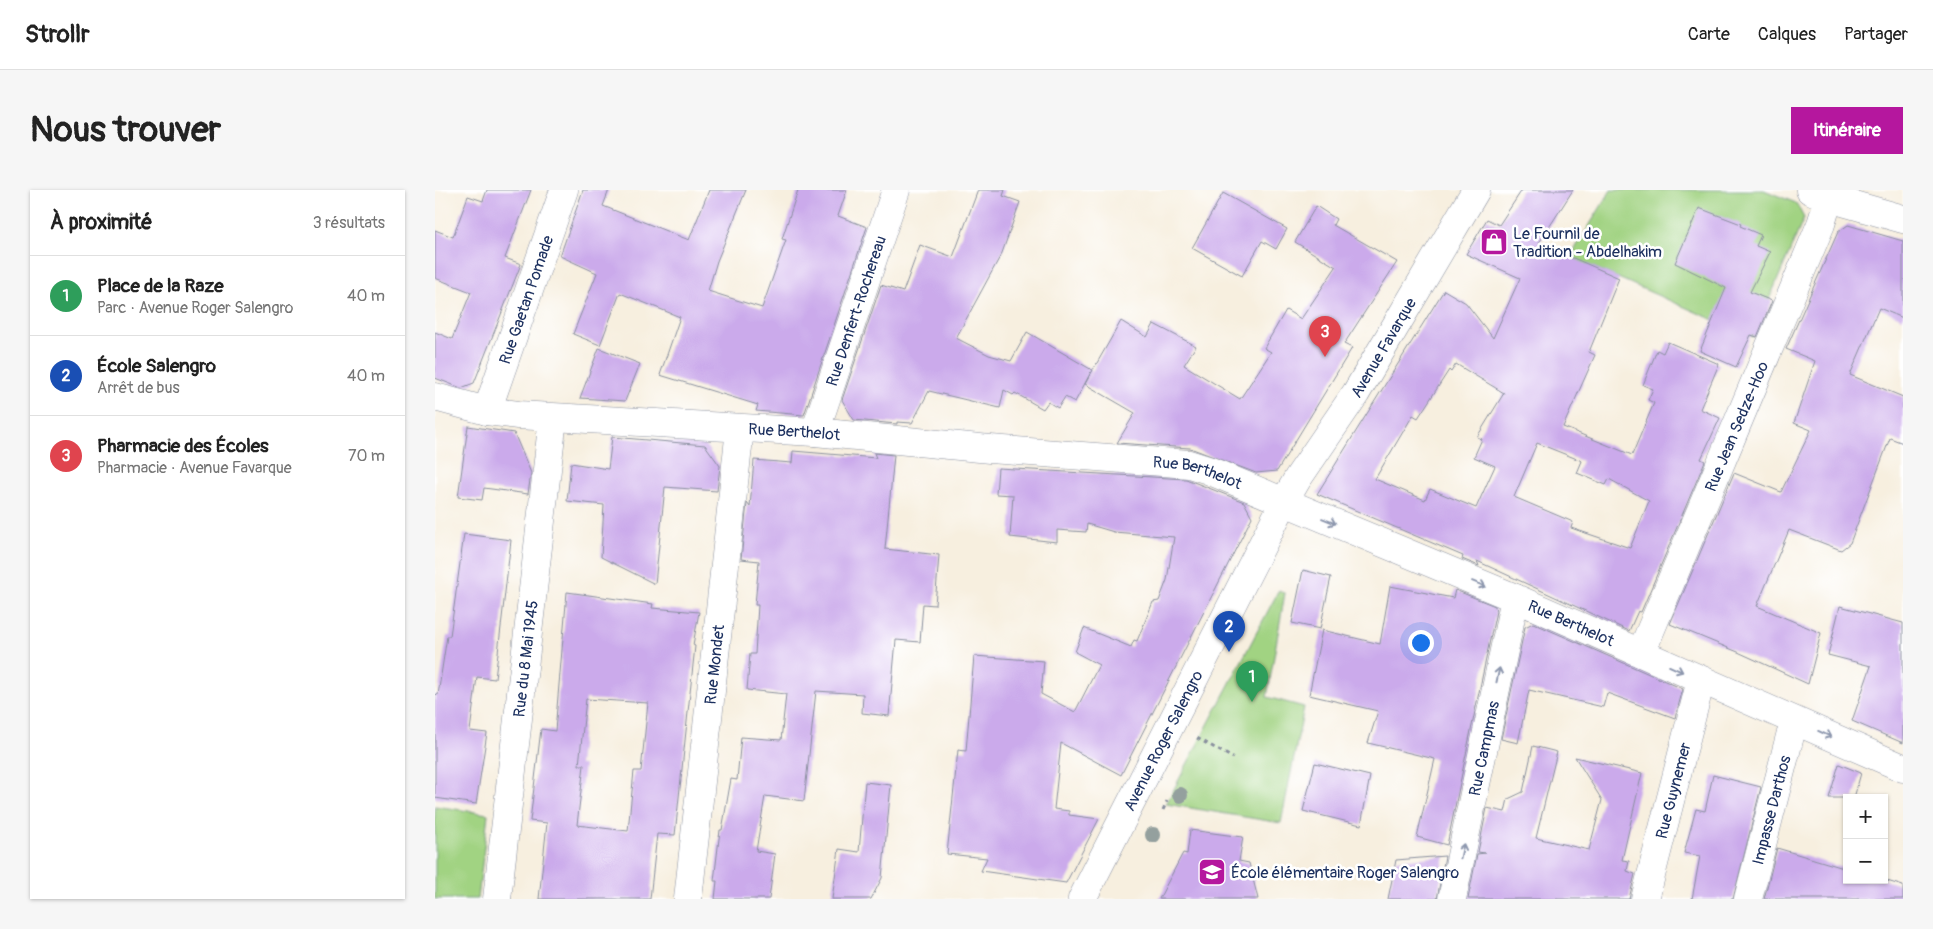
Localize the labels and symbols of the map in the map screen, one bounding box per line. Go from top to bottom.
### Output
place label: Le Fournil de Tradition - Abdelhakim [1513,224,1662,262]
shop icon: Le Fournil de Tradition - Abdelhakim [1479,227,1509,257]
street label: Rue Gaetan Pomade [495,233,558,367]
street label: Rue Denfert-Rochereau [822,233,891,389]
street label: Avenue Favarque [1346,294,1421,402]
pin: 3 [1309,316,1341,357]
street label: Rue Jean Sedze-Hoo [1701,358,1773,495]
street label: Rue Berthelot [748,419,842,445]
street label: Rue Berthelot [1152,452,1245,494]
one-way arrow [1321,517,1336,527]
one-way arrow [1471,579,1486,589]
street label: Rue Berthelot [1525,596,1618,651]
street label: Rue du 8 Mai 1945 [509,599,543,718]
pin: 2 [1213,611,1245,652]
street label: Rue Mondet [701,623,729,705]
your location [1408,630,1434,656]
pin: 1 [1236,661,1268,702]
one-way arrow [1668,664,1683,674]
street label: Avenue Roger Salengro [1120,667,1208,814]
one-way arrow [1494,668,1504,684]
street label: Rue Campmas [1465,699,1504,798]
one-way arrow [1817,729,1832,739]
street label: Rue Guynemer [1652,740,1696,841]
street label: Impasse Darthos [1748,753,1796,867]
one-way arrow [1457,844,1467,860]
school or university icon: École élémentaire Roger Salengro [1197,857,1227,887]
place label: École élémentaire Roger Salengro [1231,863,1459,883]

